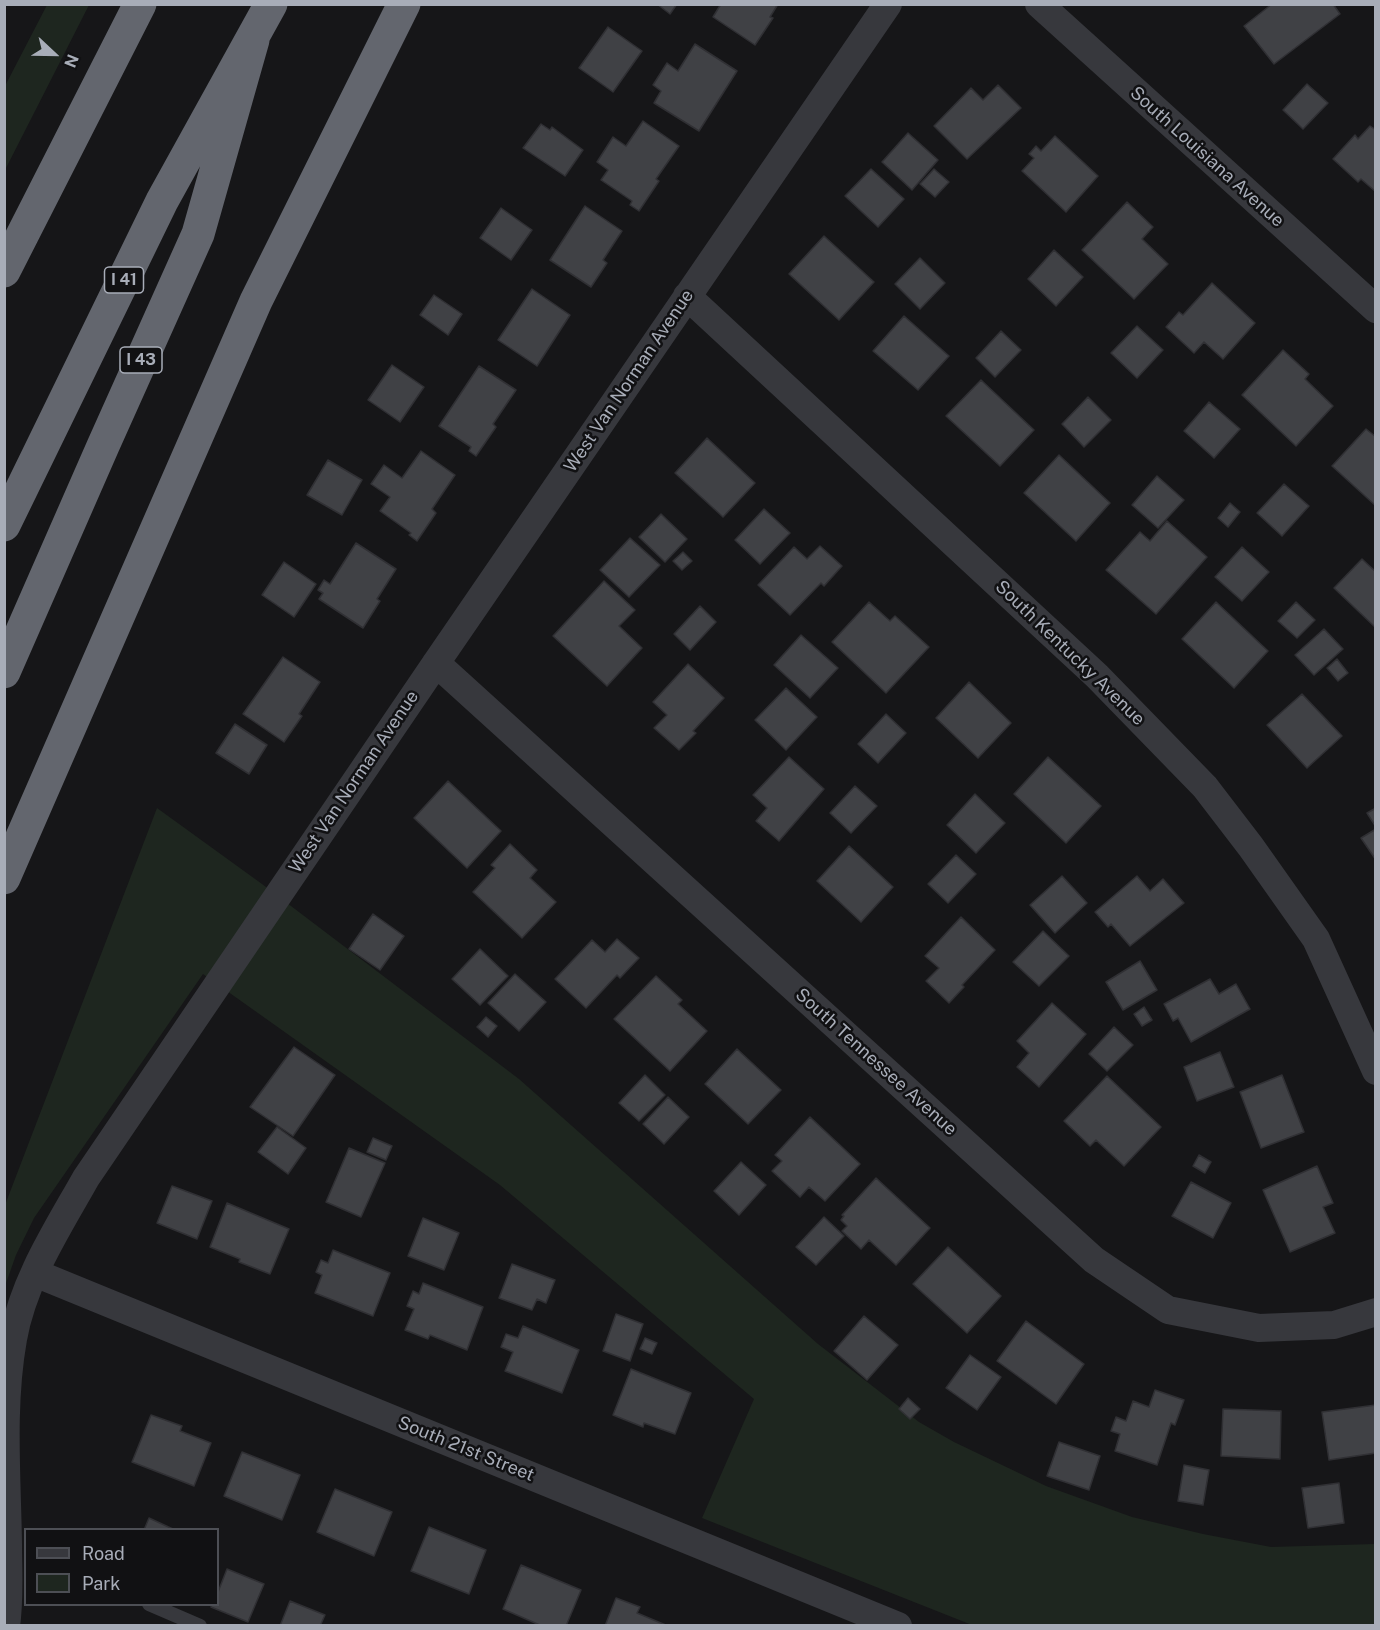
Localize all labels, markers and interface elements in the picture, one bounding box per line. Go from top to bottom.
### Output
north arrow [24,24,84,84]
text: N [60,52,82,70]
street label: South Louisiana Avenue [1126,82,1288,232]
road number: I 41 [104,267,144,293]
street label: West Van Norman Avenue [560,286,698,476]
road number: I 43 [120,347,162,373]
street label: South Kentucky Avenue [991,576,1149,730]
street label: West Van Norman Avenue [285,687,423,877]
street label: South Tennessee Avenue [791,984,961,1140]
street label: South 21st Street [395,1412,537,1486]
legend [24,1528,219,1606]
text: Road [82,1543,125,1564]
text: Park [82,1573,120,1594]

